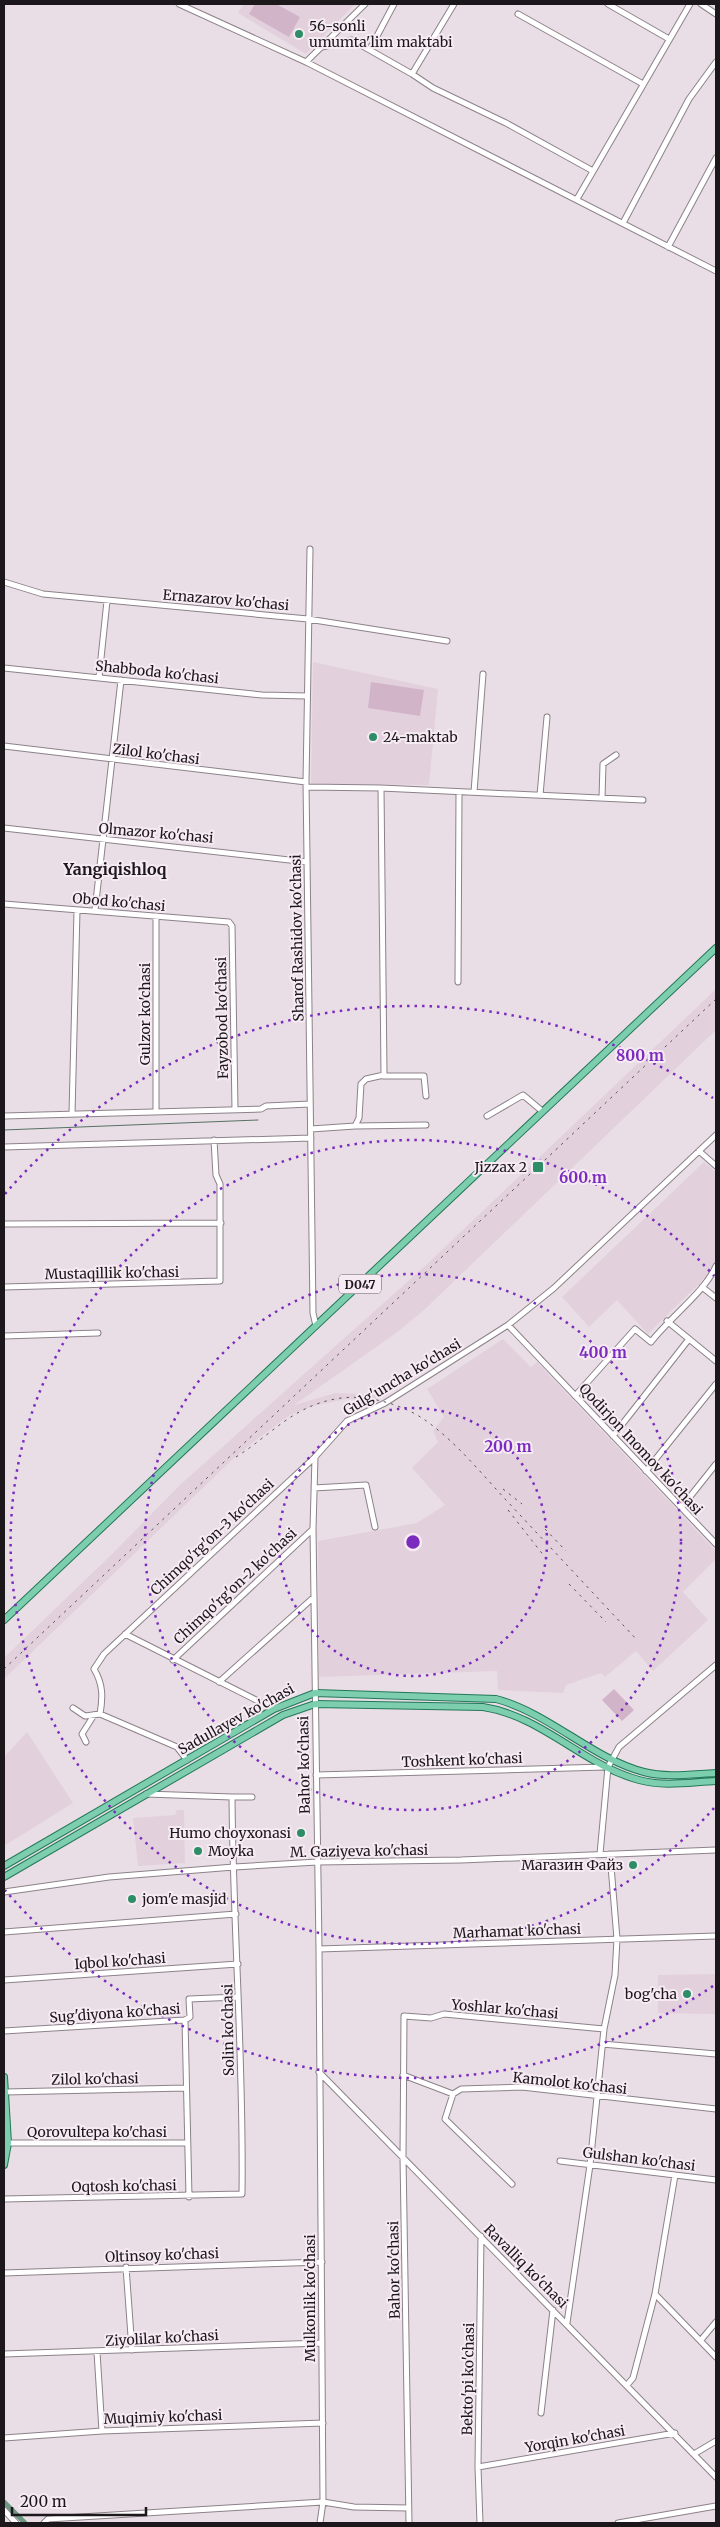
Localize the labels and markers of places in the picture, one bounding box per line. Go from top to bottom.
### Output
place label: 56-sonli umumta'lim maktabi [309,17,453,51]
marker: 56-sonli umumta'lim maktabi [293,28,305,40]
place label: 24-maktab [383,728,458,746]
marker: 24-maktab [367,731,379,743]
place label: Jizzax 2 [474,1158,527,1176]
marker: Jizzax 2 [531,1160,545,1174]
centre of rings [404,1533,422,1551]
place label: Humo choyxonasi [169,1824,291,1842]
marker: Humo choyxonasi [295,1827,307,1839]
place label: Moyka [208,1842,255,1860]
marker: Moyka [192,1845,204,1857]
place label: Магазин Файз [521,1856,623,1874]
marker: Магазин Файз [627,1859,639,1871]
place label: jom'e masjid [141,1890,227,1908]
marker: jom'e masjid [126,1893,138,1905]
place label: bog'cha [624,1985,677,2003]
marker: bog'cha [681,1988,693,2000]

